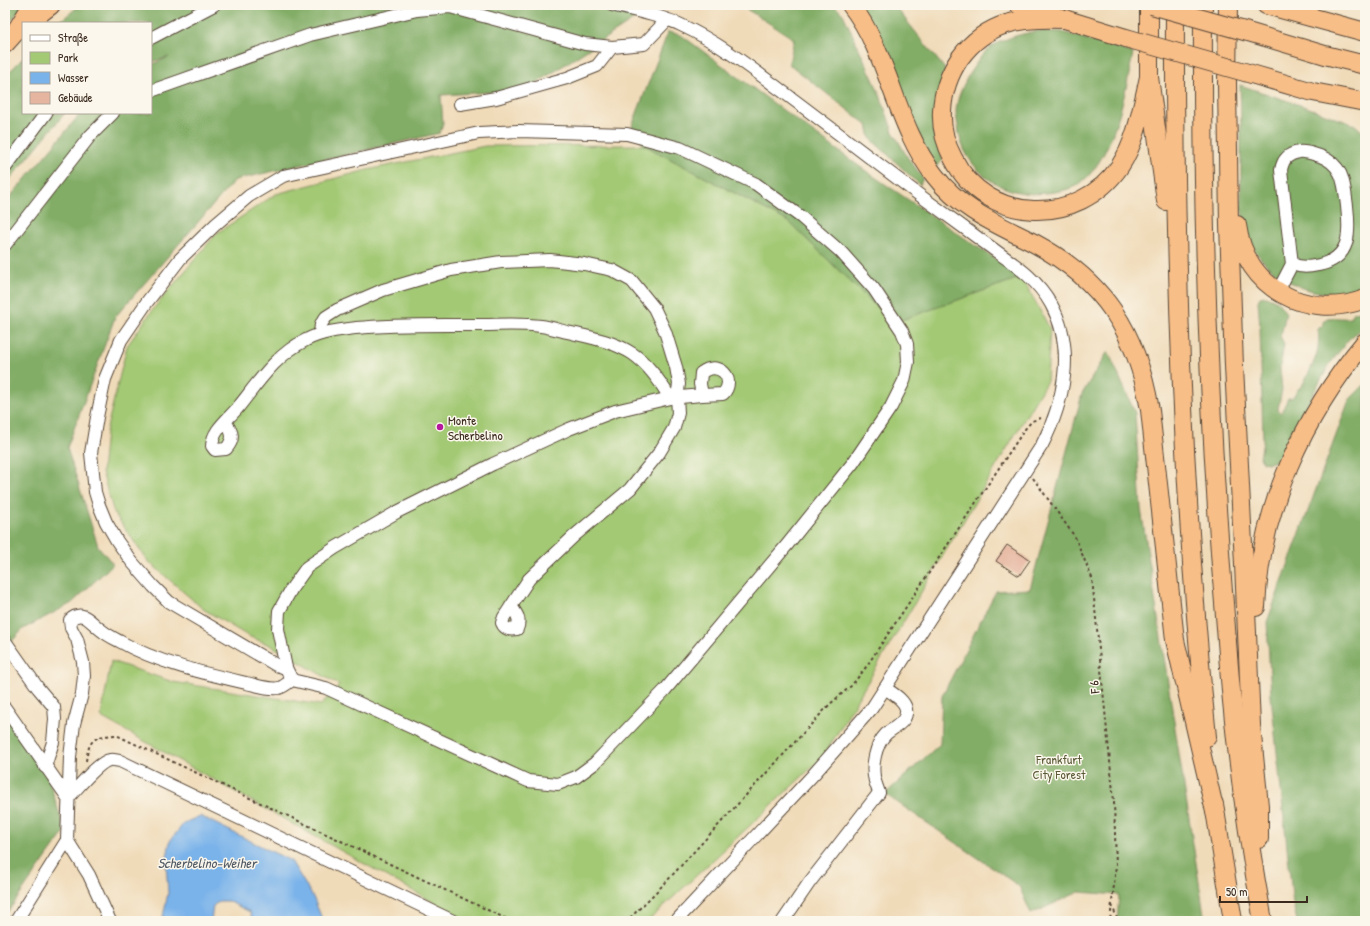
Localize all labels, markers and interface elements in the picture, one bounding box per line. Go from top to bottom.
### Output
legend [22,22,152,114]
text: Straße [58,29,88,46]
text: Park [58,49,78,66]
text: Wasser [58,69,89,86]
text: Gebäude [58,89,93,106]
place label: Monte Scherbelino [448,411,503,444]
marker: Monte Scherbelino [435,422,445,432]
street label: F 6 [1084,680,1104,695]
park label: Frankfurt City Forest [1033,750,1086,783]
water label: Scherbelino-Weiher [158,853,258,872]
scale bar [1220,878,1307,904]
text: 50 m [1226,883,1247,900]

